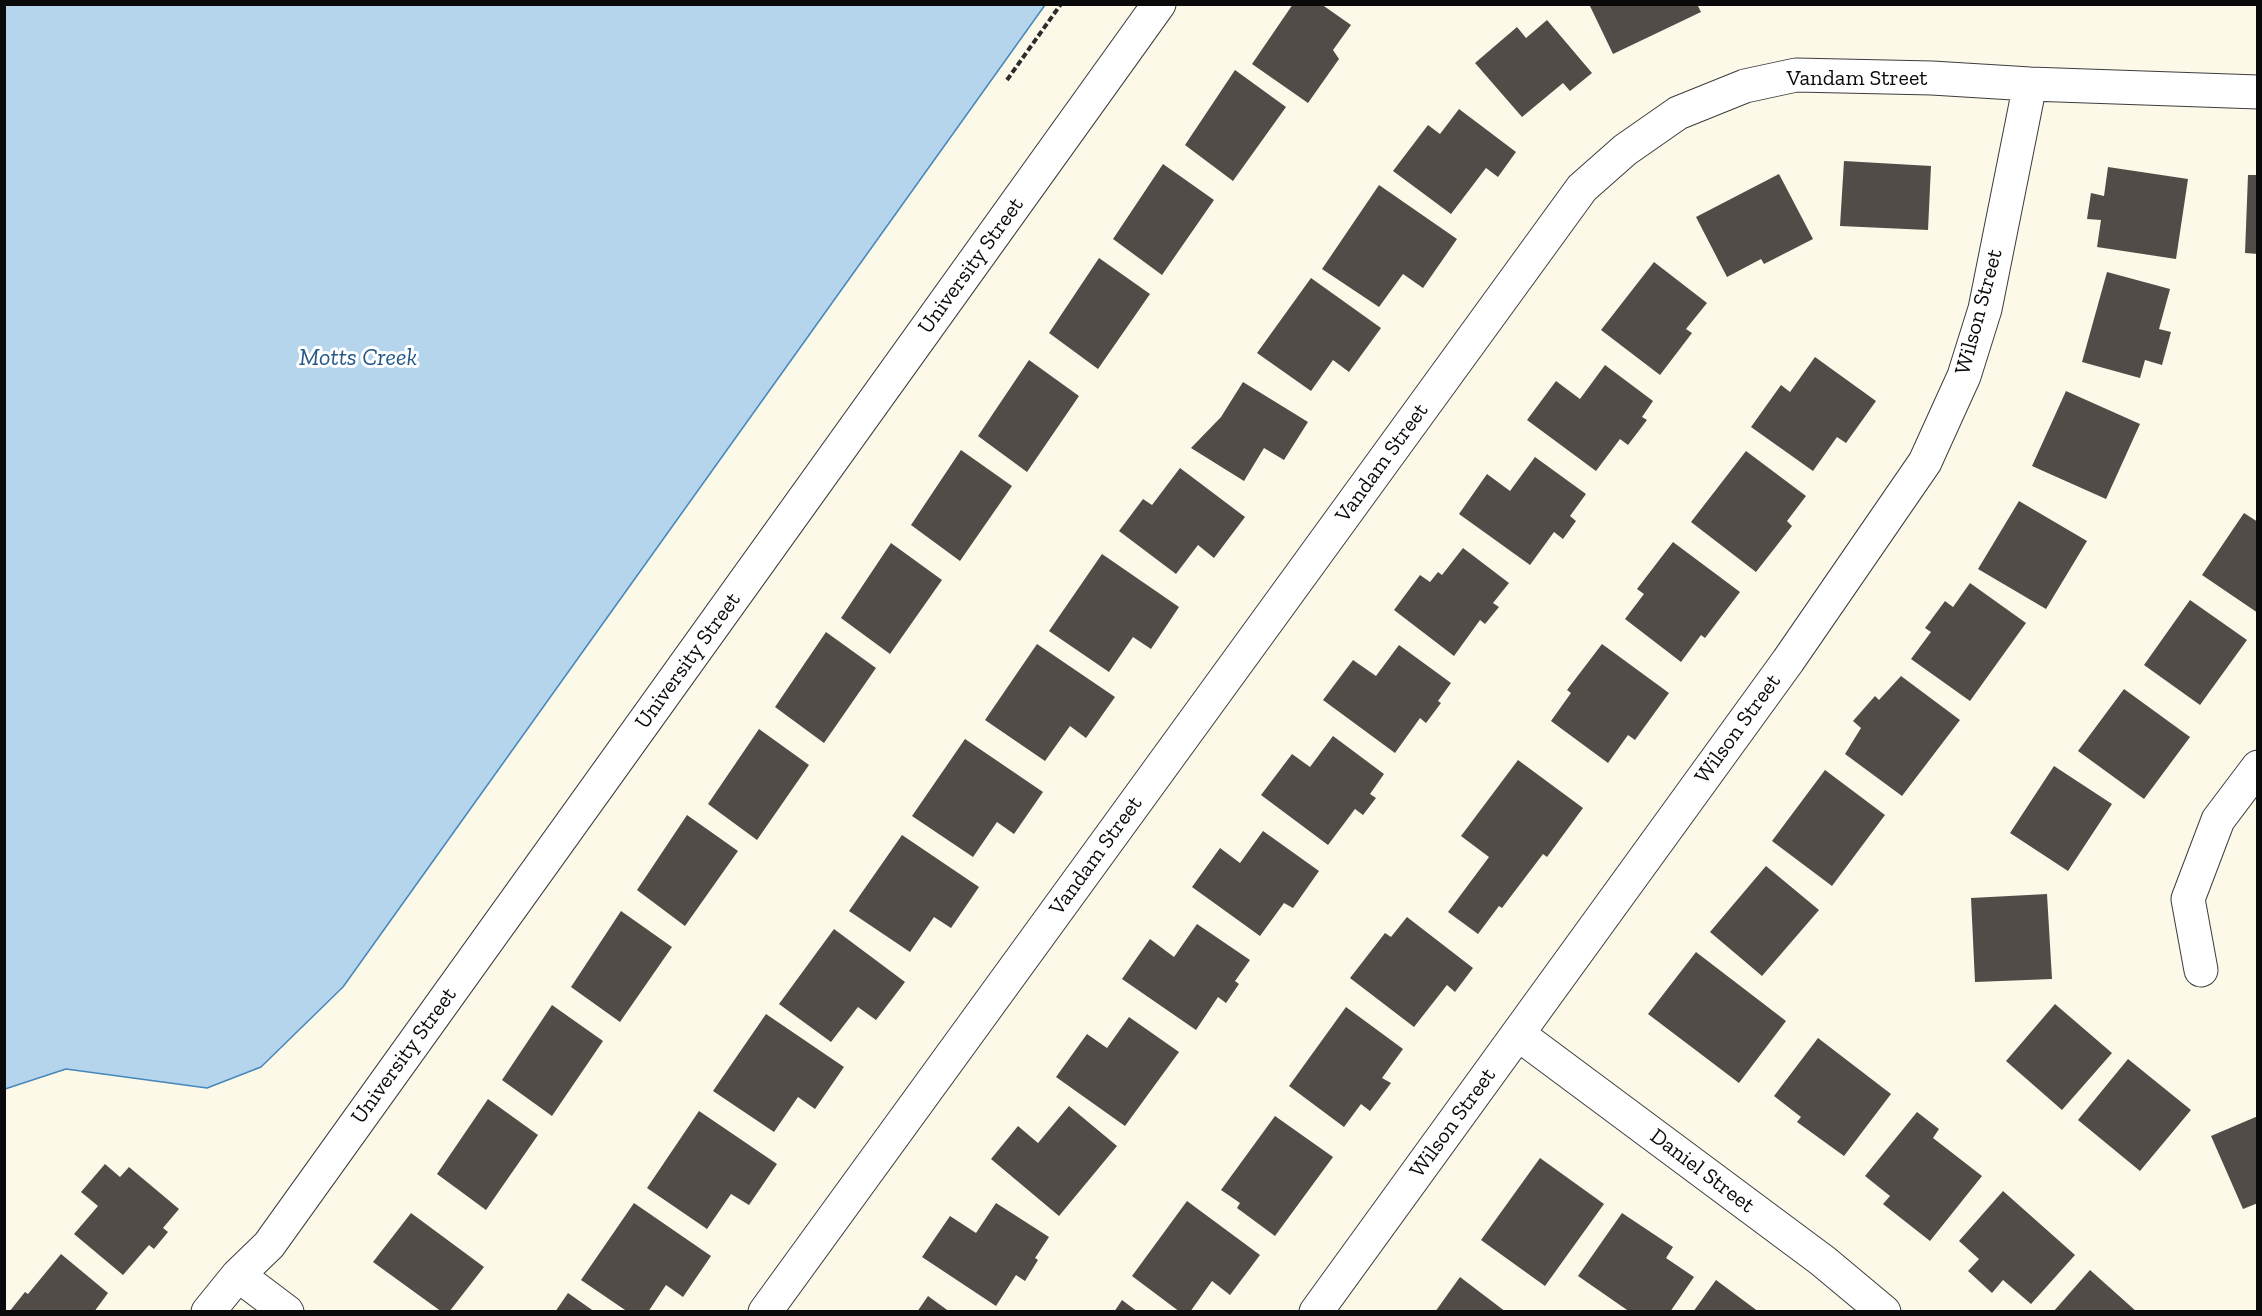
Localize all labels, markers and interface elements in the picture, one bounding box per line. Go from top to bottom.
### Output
street label: Vandam Street [1787,66,1927,92]
street label: University Street [913,193,1029,339]
street label: Wilson Street [1950,246,2008,378]
water label: Motts Creek [299,344,417,372]
street label: Vandam Street [1330,398,1434,528]
street label: University Street [630,588,746,734]
street label: Wilson Street [1690,669,1786,789]
street label: Vandam Street [1044,791,1148,921]
street label: University Street [346,983,462,1129]
street label: Wilson Street [1405,1063,1501,1183]
street label: Daniel Street [1645,1123,1759,1219]

